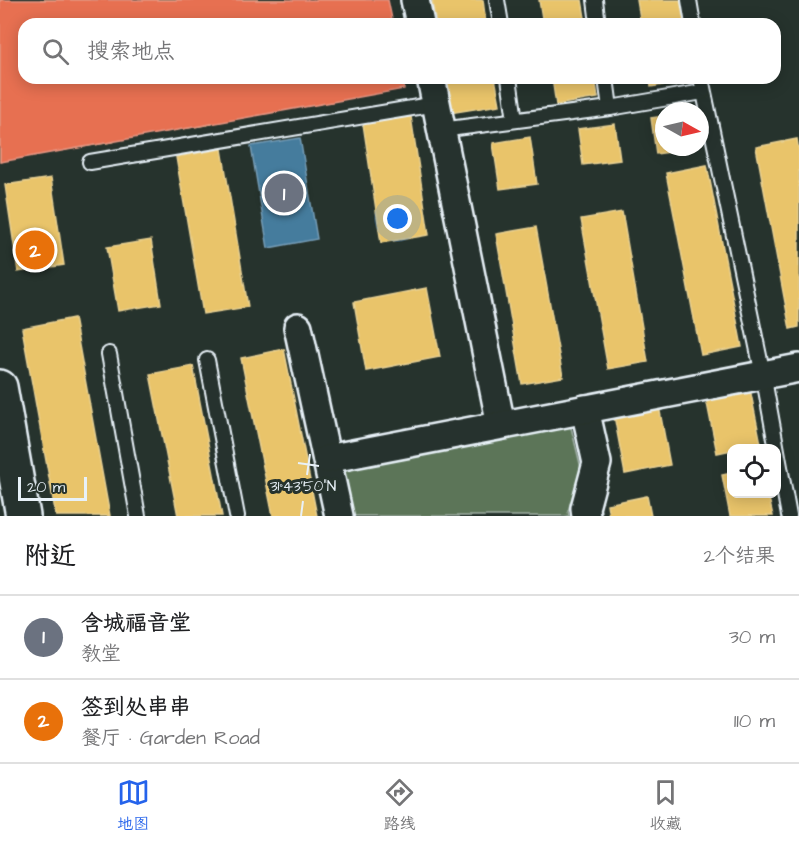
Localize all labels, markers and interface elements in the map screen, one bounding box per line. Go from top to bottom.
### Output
search box [18,18,781,84]
icon: search [39,35,72,68]
text: 搜索地点 [87,36,175,67]
north arrow [655,102,709,156]
pin: 1 [264,170,304,216]
your location [383,204,412,233]
pin: 2 [15,228,54,272]
map controls [727,444,781,498]
button: locate [727,444,781,498]
scale bar [18,474,87,502]
text: 20 m [27,476,65,498]
text: 31°43'50"N [270,476,336,497]
text: 附近 [24,538,76,574]
text: 2个结果 [704,542,775,570]
text: 含城福音堂 [81,608,191,639]
text: 1 [42,623,45,651]
text: 30 m [729,623,775,651]
text: 教堂 [81,640,121,668]
text: 签到处串串 [81,692,191,723]
text: 2 [38,707,49,735]
text: 110 m [734,707,775,735]
text: 餐厅 · Garden Road [81,724,260,752]
tab: 地图 [117,776,150,835]
tab: 路线 [383,776,416,835]
tab: 收藏 [649,776,682,835]

